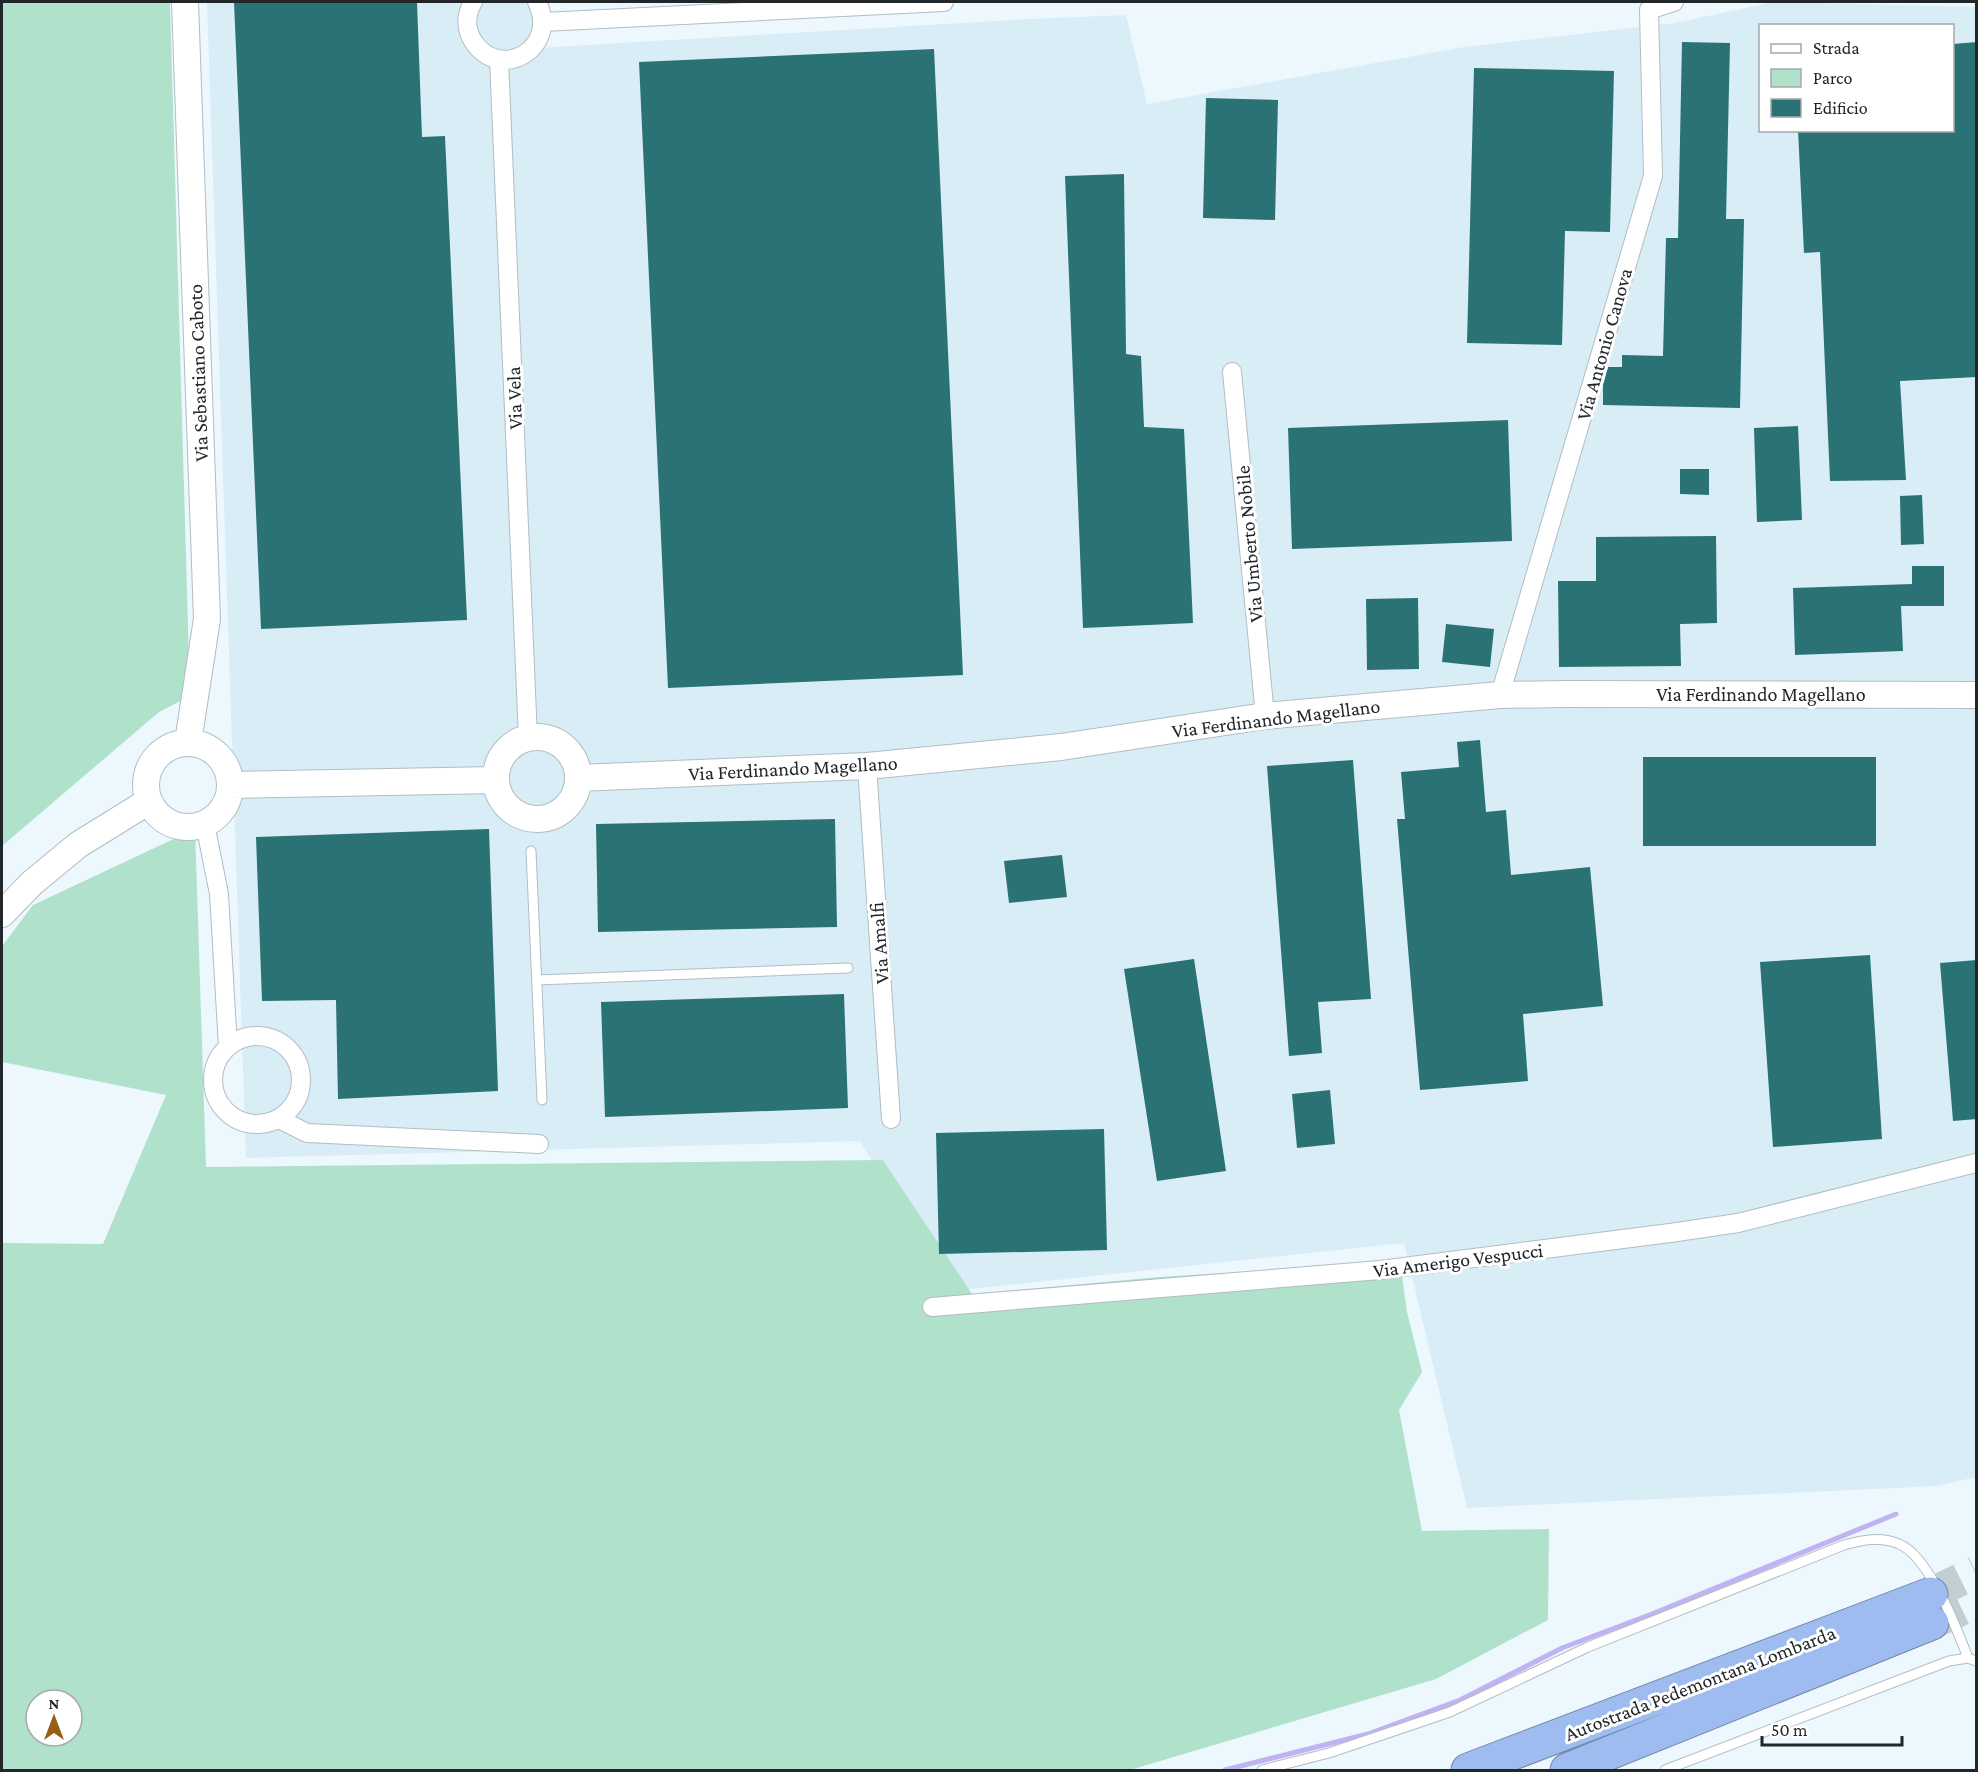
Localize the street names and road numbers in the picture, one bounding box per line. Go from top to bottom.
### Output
street label: Via Antonio Canova [1572,265,1636,423]
street label: Via Sebastiano Caboto [184,284,212,462]
street label: Via Vela [502,366,526,430]
street label: Via Umberto Nobile [1231,465,1267,623]
street label: Via Ferdinando Magellano [1656,683,1866,706]
street label: Via Ferdinando Magellano [1171,694,1382,743]
street label: Via Ferdinando Magellano [688,752,898,785]
street label: Via Amalfi [865,901,893,985]
street label: Via Amerigo Vespucci [1372,1239,1544,1282]
street label: Autostrada Pedemontana Lombarda [1562,1621,1838,1745]

